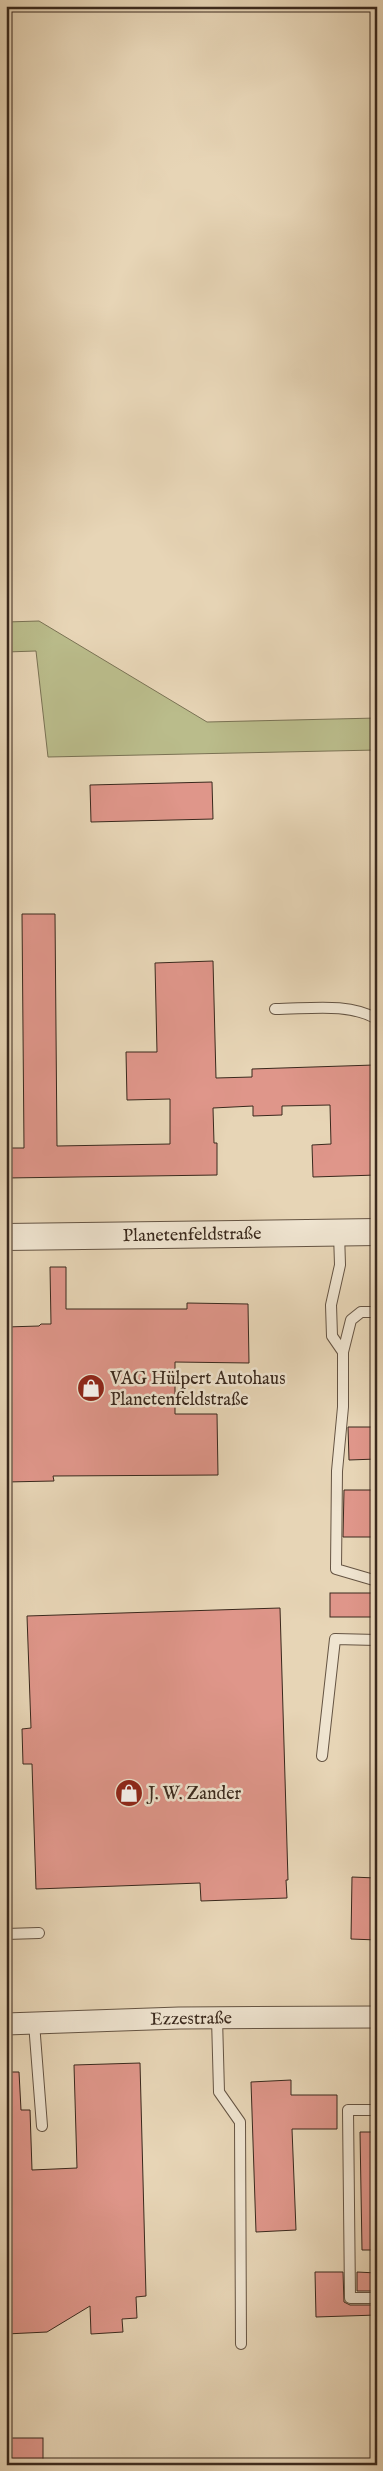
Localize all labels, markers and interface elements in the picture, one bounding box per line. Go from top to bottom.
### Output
street label: Planetenfeldstraße [123,1223,262,1248]
place label: VAG Hülpert Autohaus Planetenfeldstraße [109,1368,286,1412]
shop icon: VAG Hülpert Autohaus Planetenfeldstraße [76,1373,106,1403]
shop icon: J. W. Zander [114,1778,144,1808]
place label: J. W. Zander [146,1783,241,1806]
street label: Ezzestraße [150,2007,232,2032]

